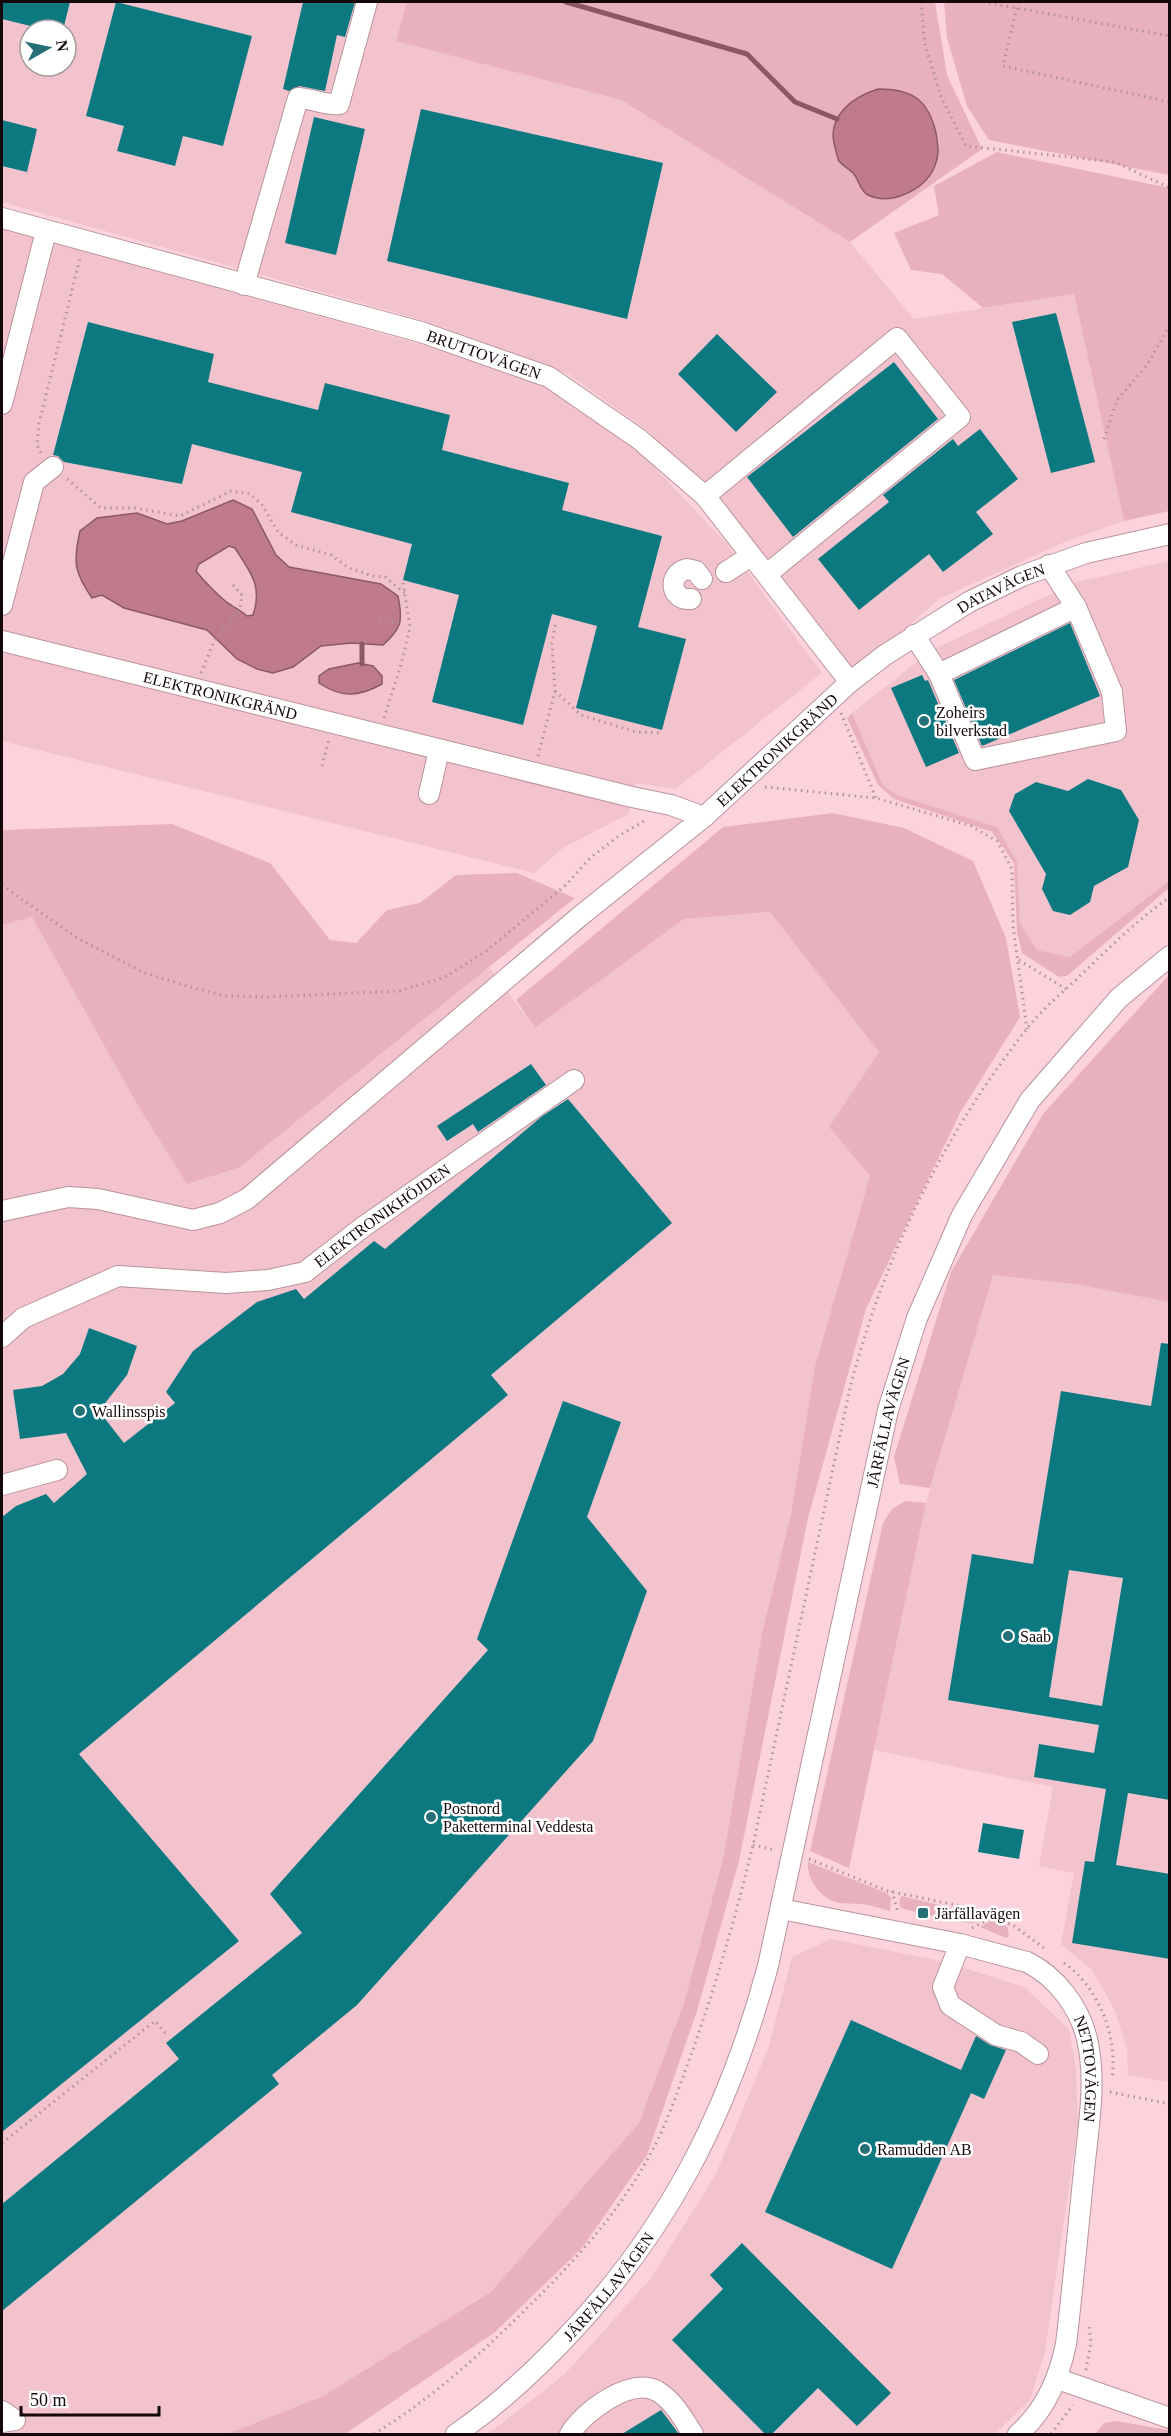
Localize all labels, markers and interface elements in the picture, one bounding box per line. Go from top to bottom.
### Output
north arrow [18,18,78,78]
text: N [53,39,72,53]
street label: BRUTTOVÄGEN [425,326,544,382]
street label: DATAVÄGEN [954,560,1047,616]
street label: ELEKTRONIKGRÄND [142,668,299,722]
street label: ELEKTRONIKGRÄND [713,690,841,810]
place label: Zoheirs bilverkstad [936,704,1007,739]
marker: Zoheirs bilverkstad [917,714,931,728]
street label: ELEKTRONIKHÖJDEN [311,1160,454,1270]
street label: JÄRFÄLLAVÄGEN [863,1355,913,1489]
place label: Wallinsspis [92,1403,165,1421]
marker: Wallinsspis [73,1404,87,1418]
place label: Saab [1020,1628,1051,1645]
marker: Saab [1001,1629,1015,1643]
place label: Postnord Paketterminal Veddesta [443,1800,593,1835]
marker: Postnord Paketterminal Veddesta [424,1810,438,1824]
place label: Järfällavägen [935,1905,1020,1923]
marker: Järfällavägen [916,1906,930,1920]
street label: NETTOVÄGEN [1071,2013,1100,2124]
place label: Ramudden AB [877,2141,972,2158]
marker: Ramudden AB [858,2142,872,2156]
street label: JÄRFÄLLAVÄGEN [560,2229,657,2344]
scale bar [21,2379,159,2417]
text: 50 m [30,2390,67,2410]

